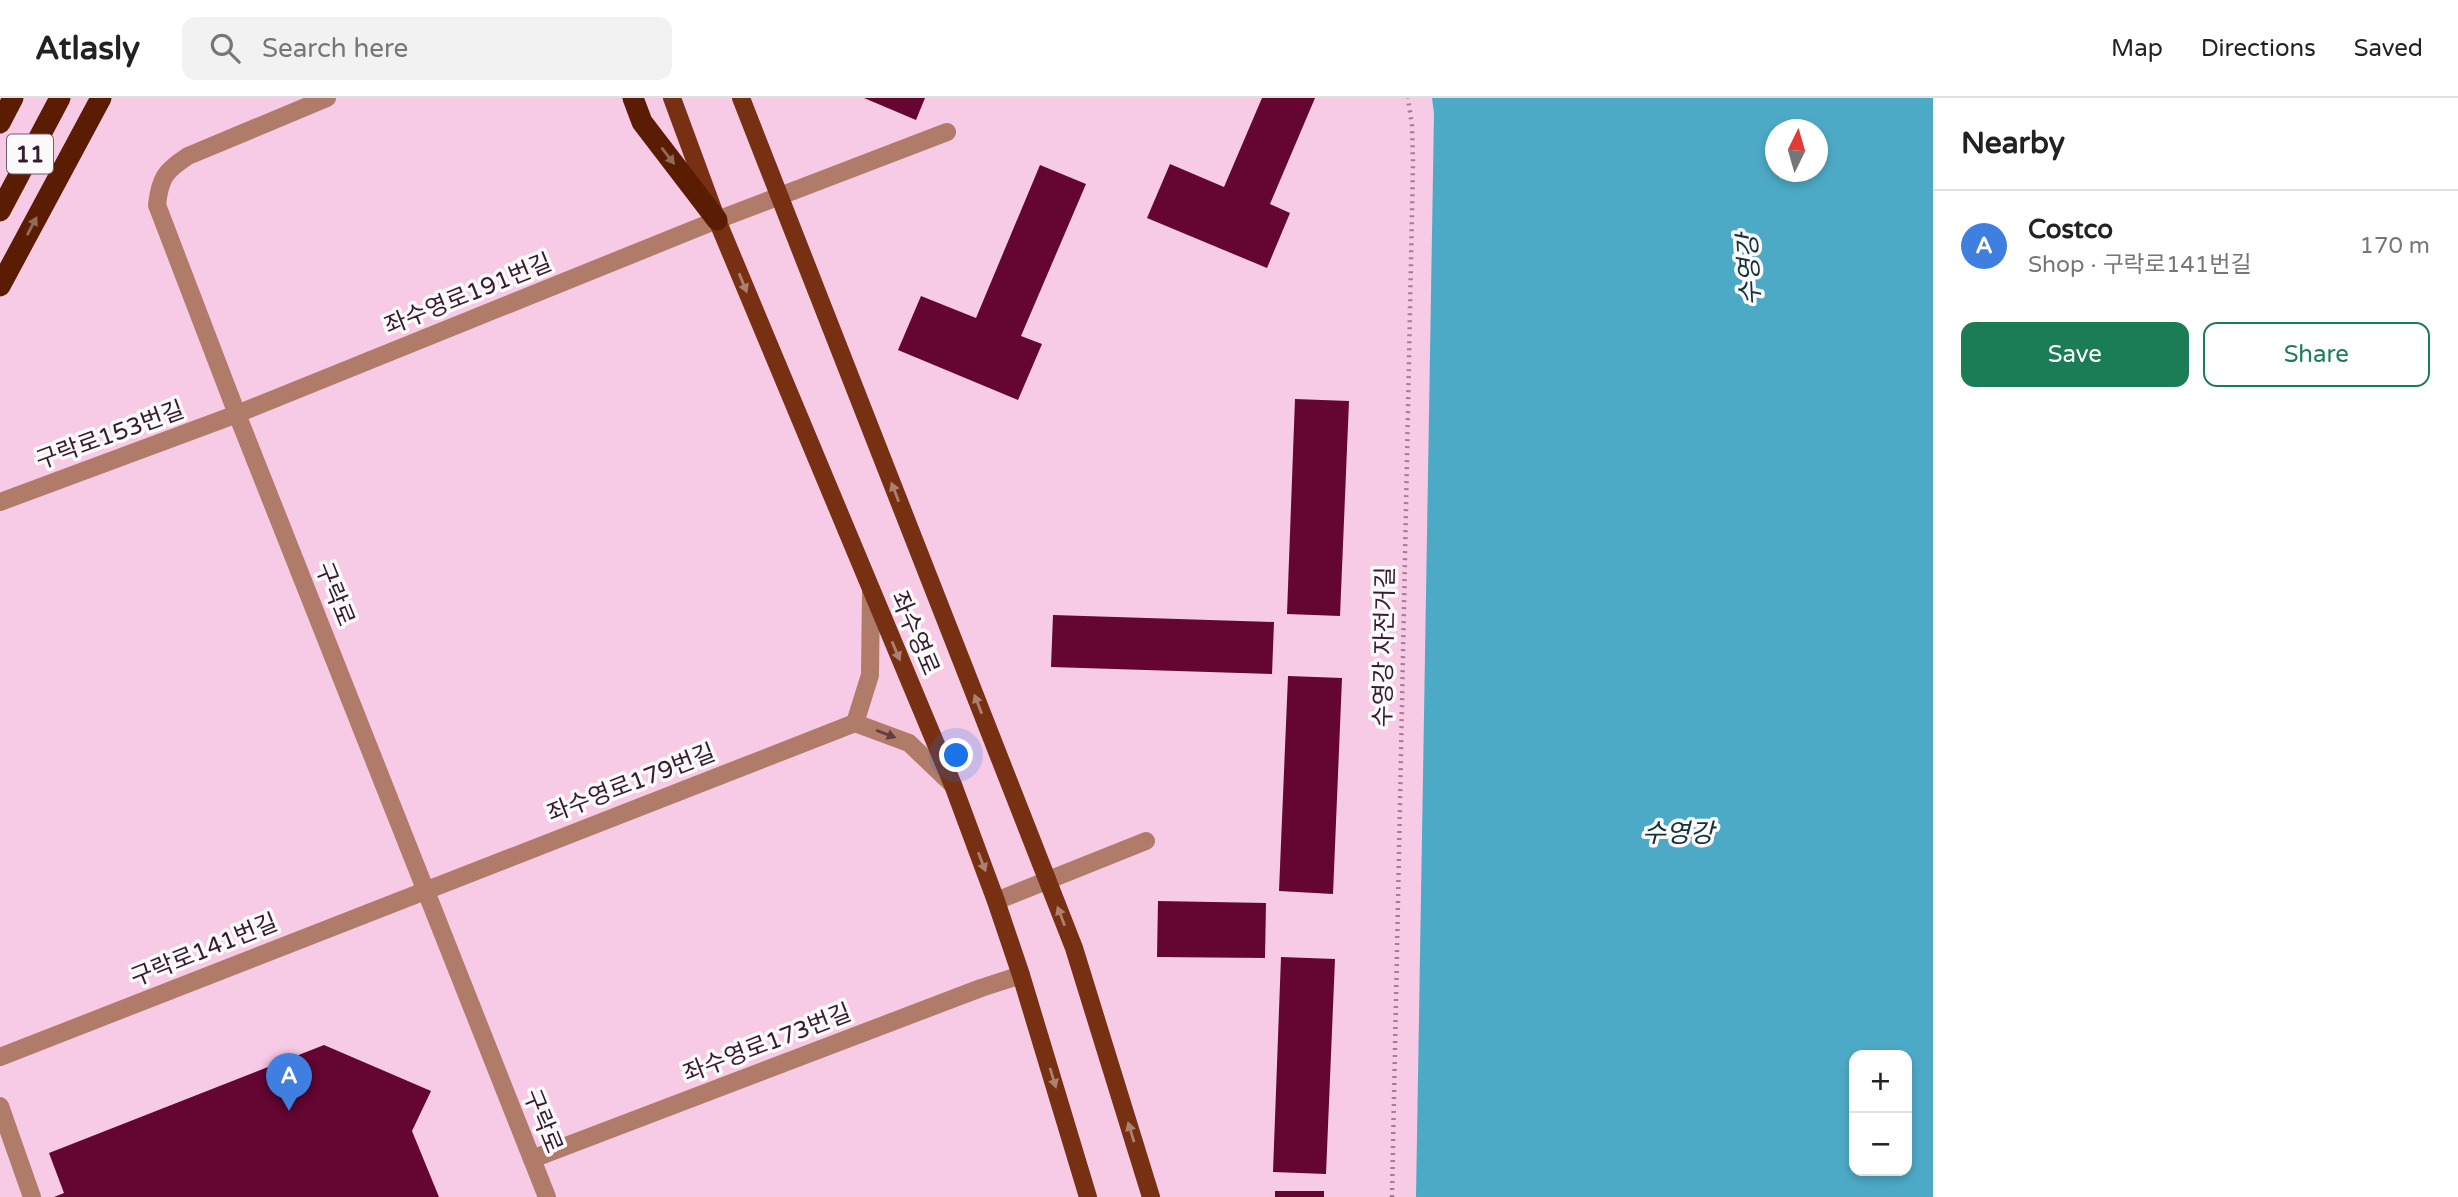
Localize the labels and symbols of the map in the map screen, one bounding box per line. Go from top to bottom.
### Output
north arrow [1765,119,1828,182]
road number: 11 [7,134,53,174]
one-way arrow [660,146,675,164]
one-way arrow [26,216,38,236]
water label: 수영강 [1732,230,1767,307]
street label: 좌수영로191번길 [380,248,556,341]
one-way arrow [738,272,749,293]
street label: 구락로153번길 [32,395,188,476]
one-way arrow [890,481,901,502]
street label: 구락로 [309,558,360,630]
street label: 수영강 자전거길 [1369,566,1400,728]
street label: 좌수영로 [884,587,945,680]
one-way arrow [891,641,902,662]
one-way arrow [972,693,983,714]
one-way arrow [875,729,896,740]
street label: 좌수영로179번길 [543,738,719,829]
your location [939,738,973,772]
water label: 수영강 [1642,818,1717,849]
one-way arrow [977,852,988,873]
one-way arrow [1055,905,1066,926]
street label: 구락로141번길 [127,908,282,993]
street label: 좌수영로173번길 [679,998,855,1089]
pin: A [266,1053,312,1111]
one-way arrow [1048,1068,1058,1089]
street label: 구락로 [517,1085,568,1157]
one-way arrow [1126,1121,1136,1142]

